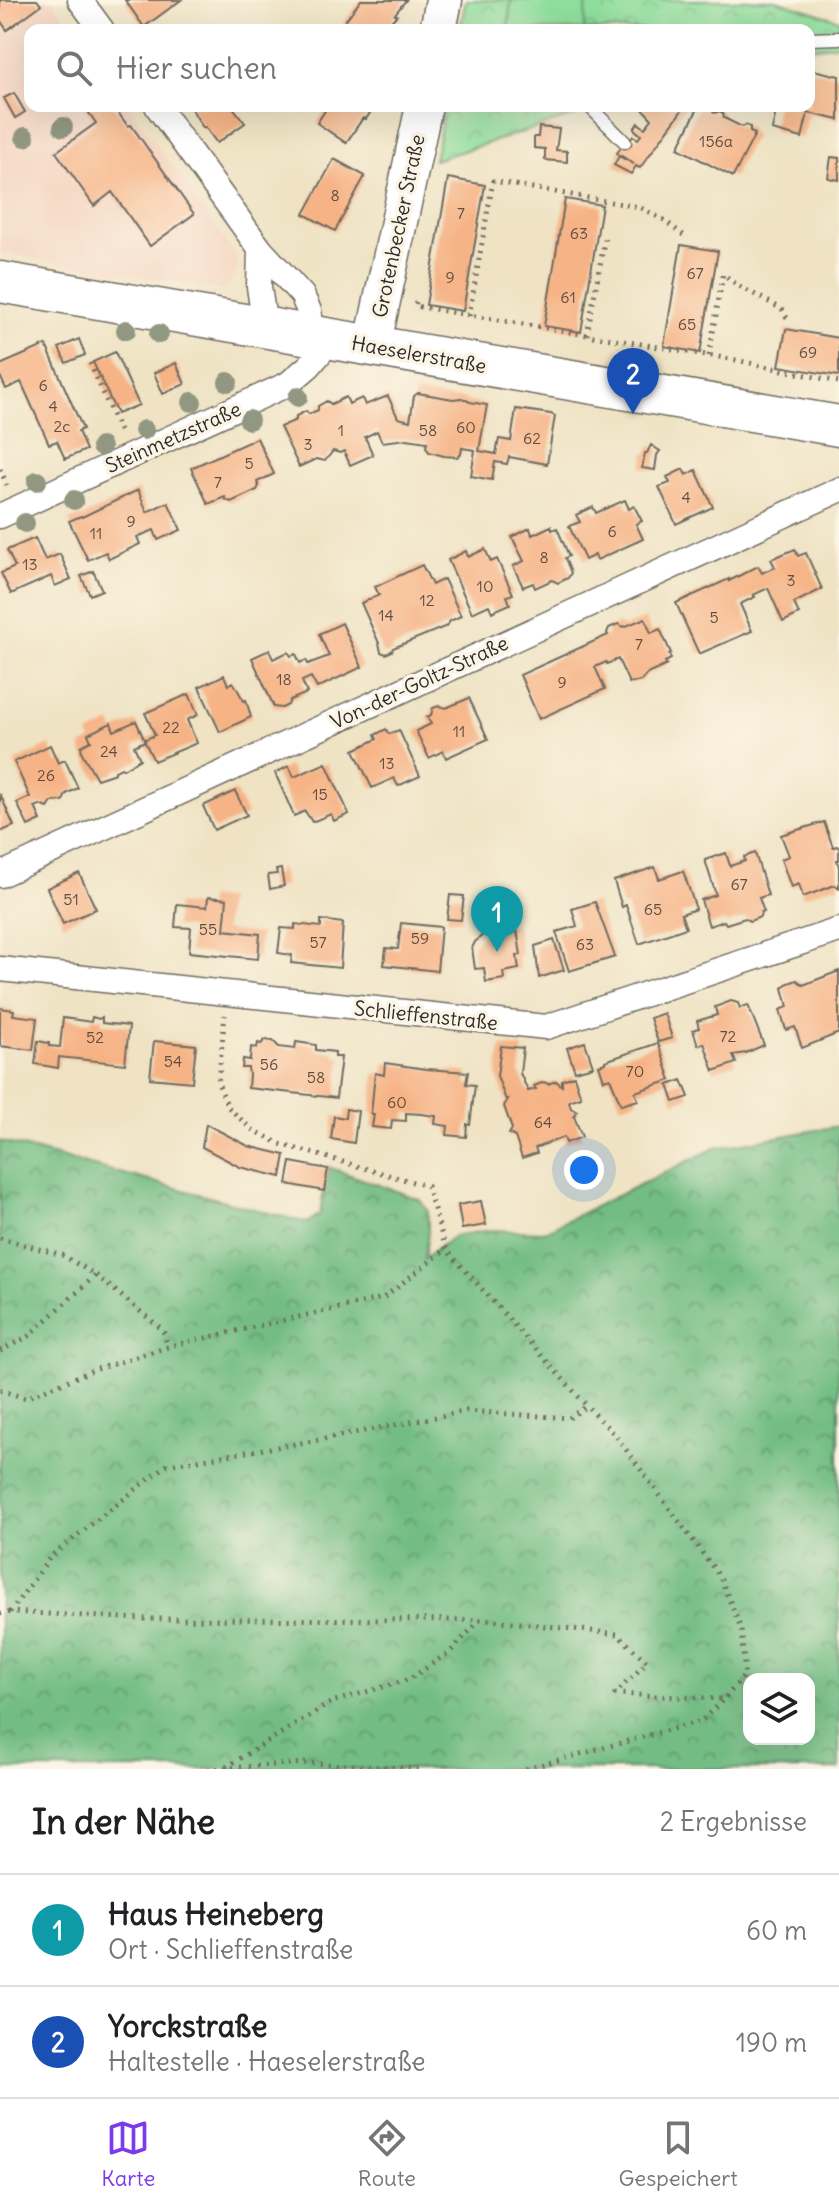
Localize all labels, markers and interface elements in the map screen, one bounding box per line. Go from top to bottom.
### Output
search box [24,24,815,112]
icon: search [52,46,96,90]
text: Hier suchen [116,49,277,87]
house number: 156a [699,131,733,151]
street label: Grotenbecker Straße [366,132,430,320]
house number: 8 [330,185,340,205]
house number: 7 [457,203,465,223]
house number: 63 [570,223,588,243]
house number: 67 [686,263,704,283]
house number: 9 [445,267,455,287]
house number: 61 [560,287,576,307]
house number: 65 [678,314,696,334]
street label: Haeselerstraße [350,330,488,378]
house number: 69 [799,342,817,362]
pin: 2 [607,348,659,414]
house number: 6 [38,375,48,395]
house number: 4 [48,396,58,416]
street label: Steinmetzstraße [101,396,245,478]
house number: 2c [54,416,70,436]
house number: 60 [456,417,476,437]
house number: 1 [338,420,344,440]
house number: 58 [419,420,437,440]
house number: 62 [523,428,541,448]
house number: 3 [303,434,313,454]
house number: 5 [244,453,254,473]
house number: 7 [214,472,222,492]
house number: 4 [681,487,691,507]
house number: 9 [126,511,136,531]
house number: 6 [607,521,617,541]
house number: 11 [90,523,102,543]
house number: 8 [539,547,549,567]
house number: 13 [22,554,38,574]
house number: 3 [786,570,796,590]
house number: 10 [477,576,493,596]
house number: 12 [419,590,435,610]
house number: 14 [378,605,394,625]
house number: 5 [709,607,719,627]
street label: Von-der-Goltz-Straße [326,630,512,734]
house number: 7 [635,634,643,654]
house number: 18 [276,669,292,689]
house number: 9 [557,672,567,692]
house number: 22 [162,717,180,737]
house number: 11 [453,721,465,741]
house number: 24 [100,741,118,761]
house number: 13 [379,753,395,773]
house number: 26 [37,765,55,785]
house number: 15 [312,784,328,804]
house number: 67 [730,874,748,894]
pin: 1 [471,886,523,952]
house number: 51 [63,889,79,909]
house number: 65 [644,899,662,919]
house number: 55 [199,919,217,939]
house number: 59 [411,928,429,948]
house number: 57 [309,932,327,952]
house number: 63 [576,934,594,954]
street label: Schlieffenstraße [353,995,499,1035]
house number: 72 [720,1026,737,1046]
house number: 52 [86,1027,104,1047]
house number: 54 [164,1051,182,1071]
house number: 56 [260,1054,278,1074]
house number: 70 [626,1061,644,1081]
house number: 58 [307,1067,325,1087]
house number: 60 [387,1092,407,1112]
house number: 64 [534,1112,552,1132]
your location [564,1150,604,1190]
map controls [743,1673,815,1745]
button: layers [743,1673,815,1745]
text: In der Nähe [32,1800,215,1843]
text: 2 Ergebnisse [660,1805,807,1838]
text: Haus Heineberg [108,1895,324,1933]
text: 1 [53,1914,63,1947]
text: 60 m [746,1914,807,1947]
text: Ort · Schlieffenstraße [108,1933,353,1966]
text: Yorckstraße [108,2007,267,2045]
text: 2 [51,2026,65,2059]
text: 190 m [736,2026,807,2059]
text: Haltestelle · Haeselerstraße [108,2045,426,2078]
tab: Karte [101,2116,155,2192]
tab: Route [358,2116,416,2192]
tab: Gespeichert [618,2116,738,2192]

